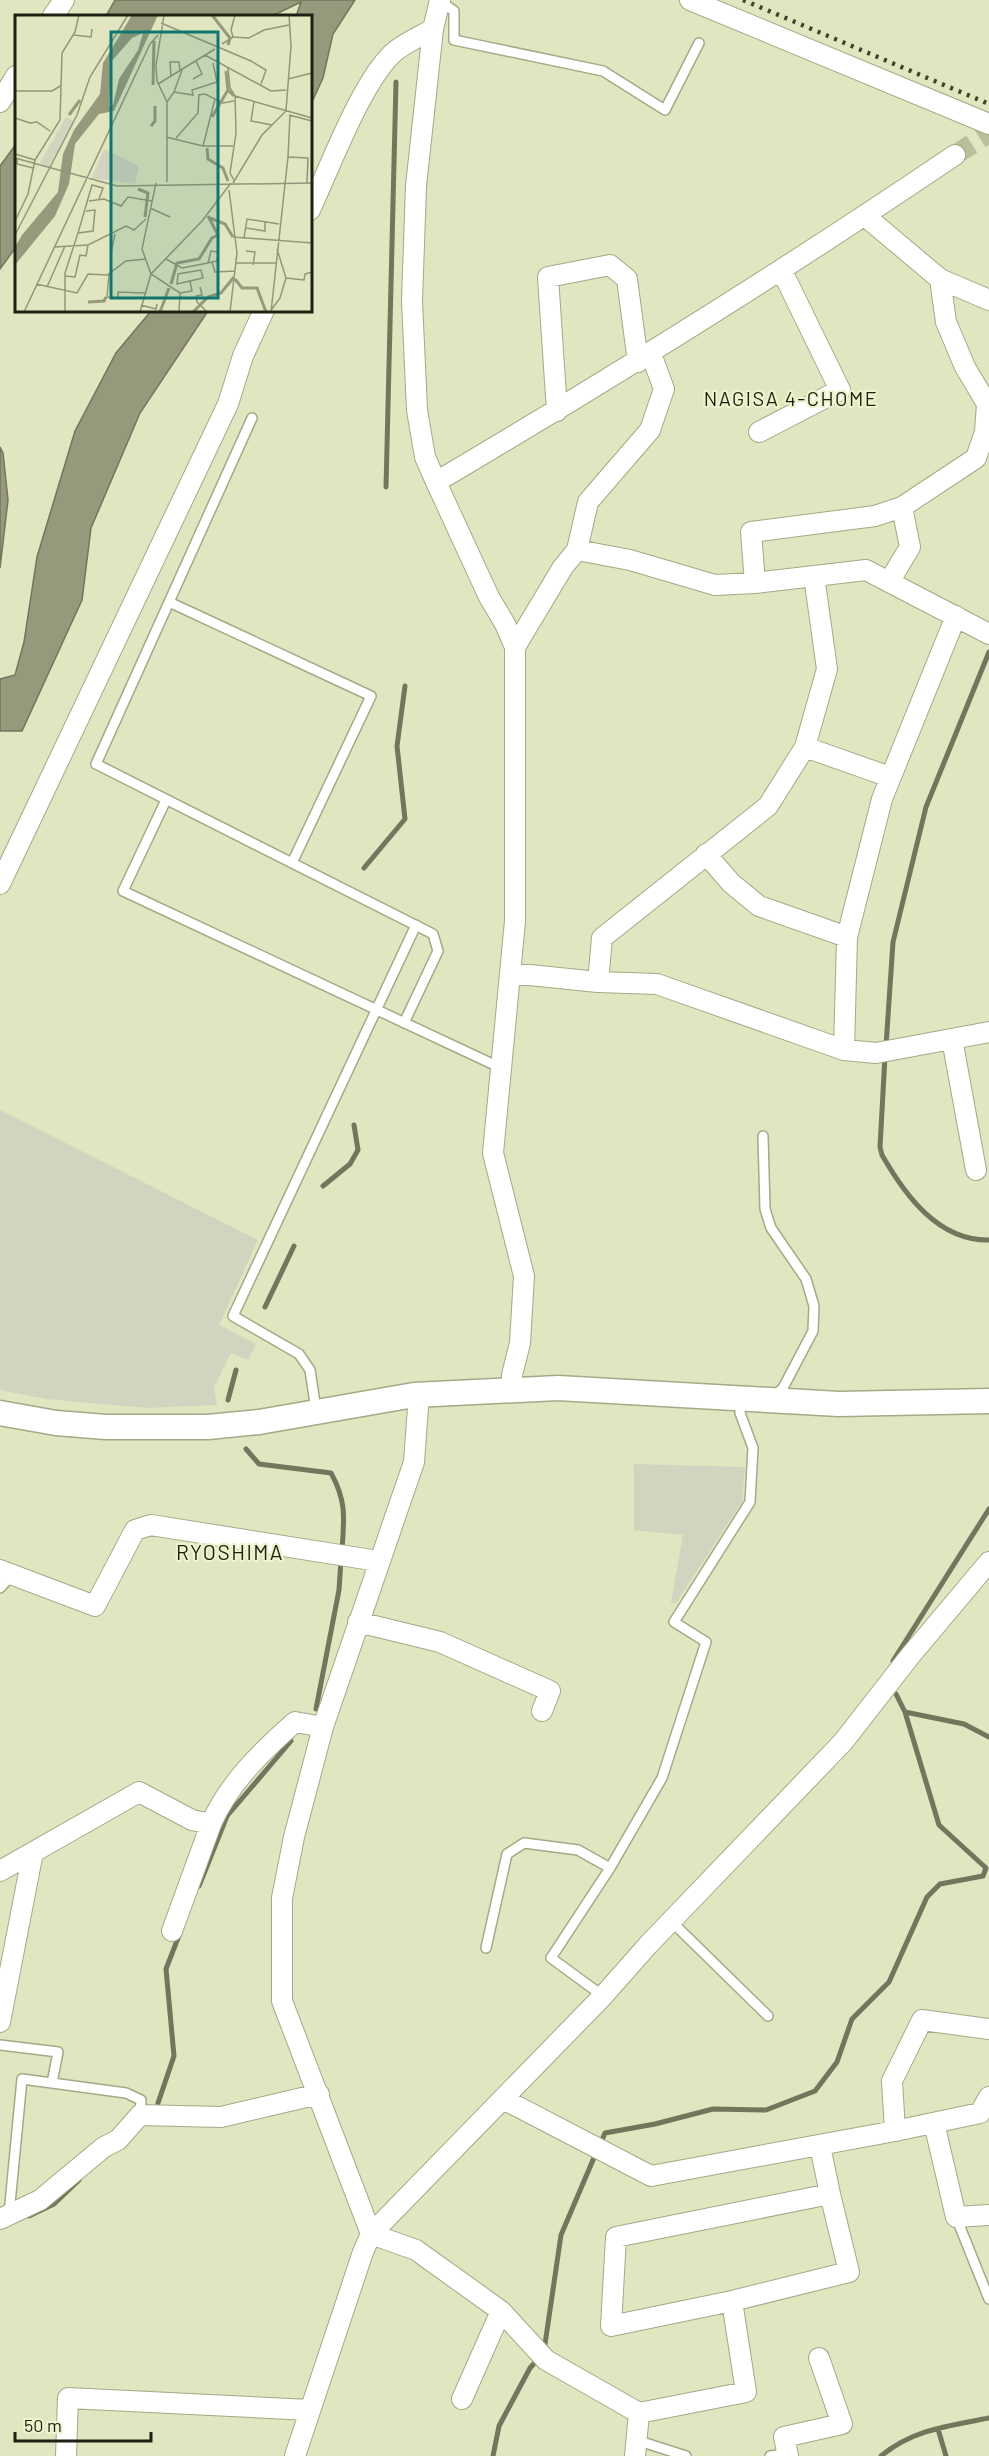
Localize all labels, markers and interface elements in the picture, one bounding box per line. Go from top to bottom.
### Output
inset map [15,15,312,312]
district label: NAGISA 4-CHOME [704,386,878,410]
district label: RYOSHIMA [176,1539,284,1564]
scale bar [15,2405,152,2443]
text: 50 m [24,2414,62,2436]

